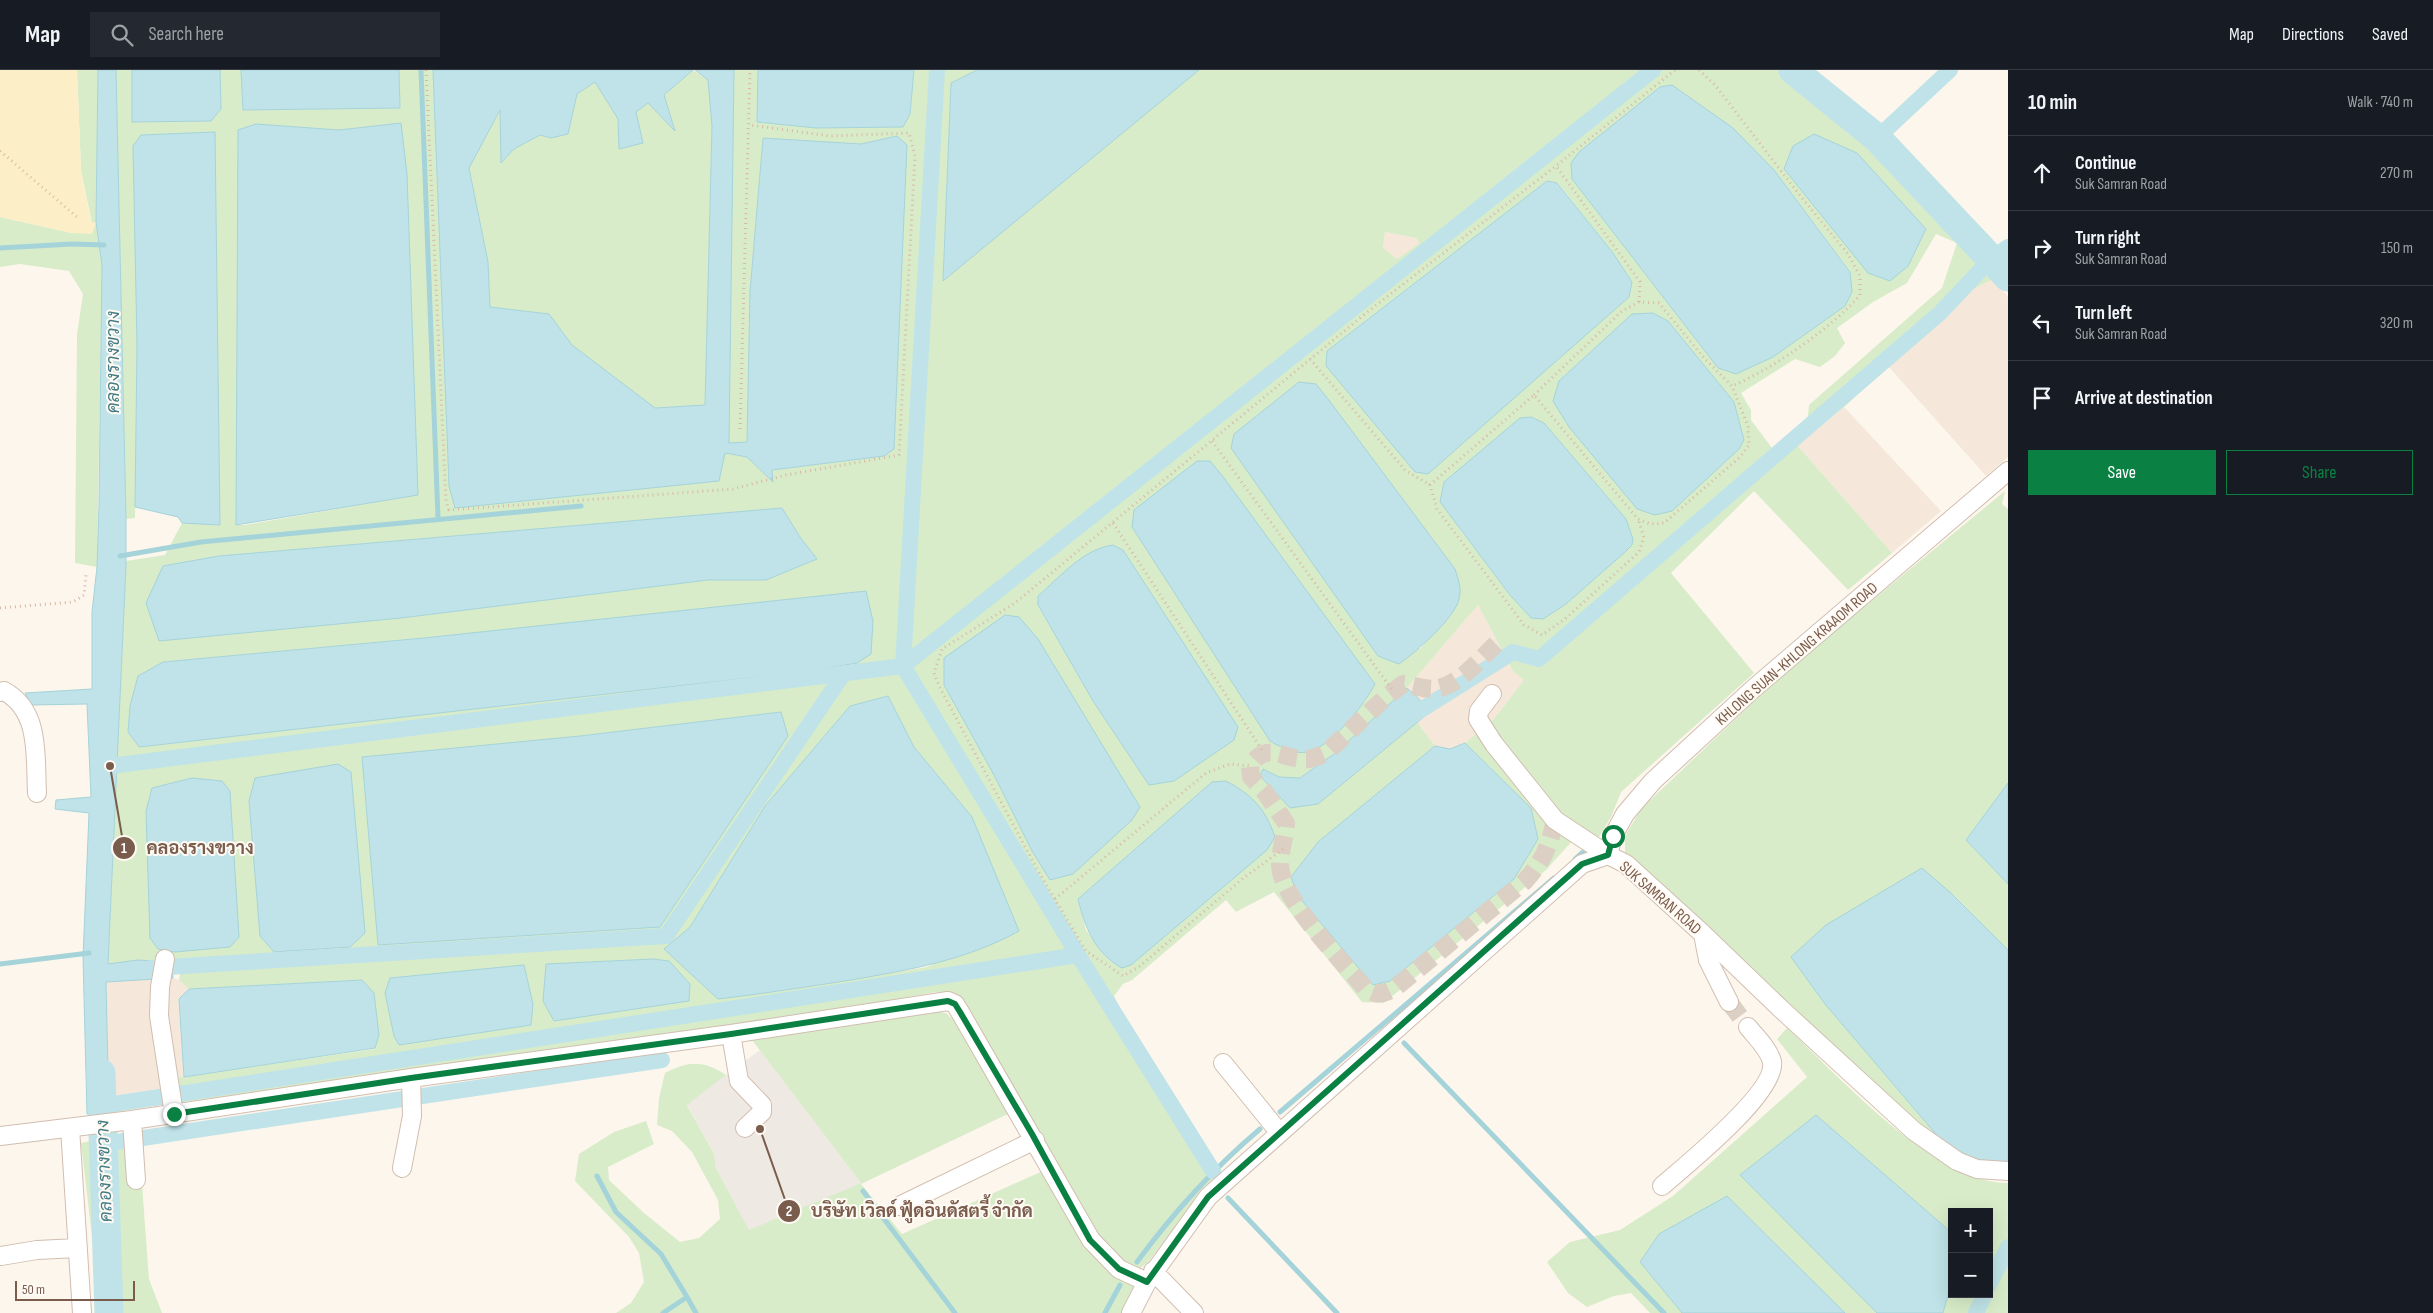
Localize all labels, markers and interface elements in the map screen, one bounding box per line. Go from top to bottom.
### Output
search box [90,12,440,57]
text: Map [25,20,60,49]
icon: search [108,21,136,49]
text: Search here [148,23,224,46]
text: Map [2229,24,2254,45]
text: Directions [2282,24,2344,45]
text: Saved [2372,24,2408,45]
text: 10 min [2028,90,2077,115]
text: Walk · 740 m [2347,93,2413,112]
text: Continue [2075,152,2136,175]
icon: ahead [2028,159,2056,187]
text: 270 m [2380,164,2413,183]
text: Suk Samran Road [2075,175,2167,194]
text: Turn right [2075,227,2140,250]
icon: right [2028,234,2056,262]
text: 150 m [2381,239,2413,258]
text: Suk Samran Road [2075,250,2167,269]
text: Turn left [2075,302,2132,325]
icon: left [2028,309,2056,337]
water label: คลองรางขวาง [103,311,124,413]
text: 320 m [2380,314,2413,333]
text: Suk Samran Road [2075,325,2167,344]
icon: arrive [2028,384,2056,412]
text: Arrive at destination [2075,387,2213,410]
button: Save [2028,450,2216,495]
button: Share [2226,450,2413,495]
street label: KHLONG SUAN-KHLONG KRAAOM ROAD [1712,578,1882,730]
route start [1602,825,1625,848]
callout: คลองรางขวาง [111,832,263,865]
text: คลองรางขวาง [146,838,254,859]
text: 1 [121,839,127,858]
street label: SUK SAMRAN ROAD [1615,857,1705,939]
route end [163,1103,186,1126]
water label: คลองรางขวาง [92,1119,117,1223]
callout: บริษัท เวิลด์ ฟู้ดอินดัสตรี้ จำกัด [776,1194,1043,1227]
text: บริษัท เวิลด์ ฟู้ดอินดัสตรี้ จำกัด [811,1194,1033,1224]
text: 2 [786,1202,792,1221]
map controls [1948,1208,1993,1298]
button: + [1948,1208,1993,1253]
button: − [1948,1253,1993,1298]
scale bar [15,1278,135,1301]
text: 50 m [22,1281,45,1298]

